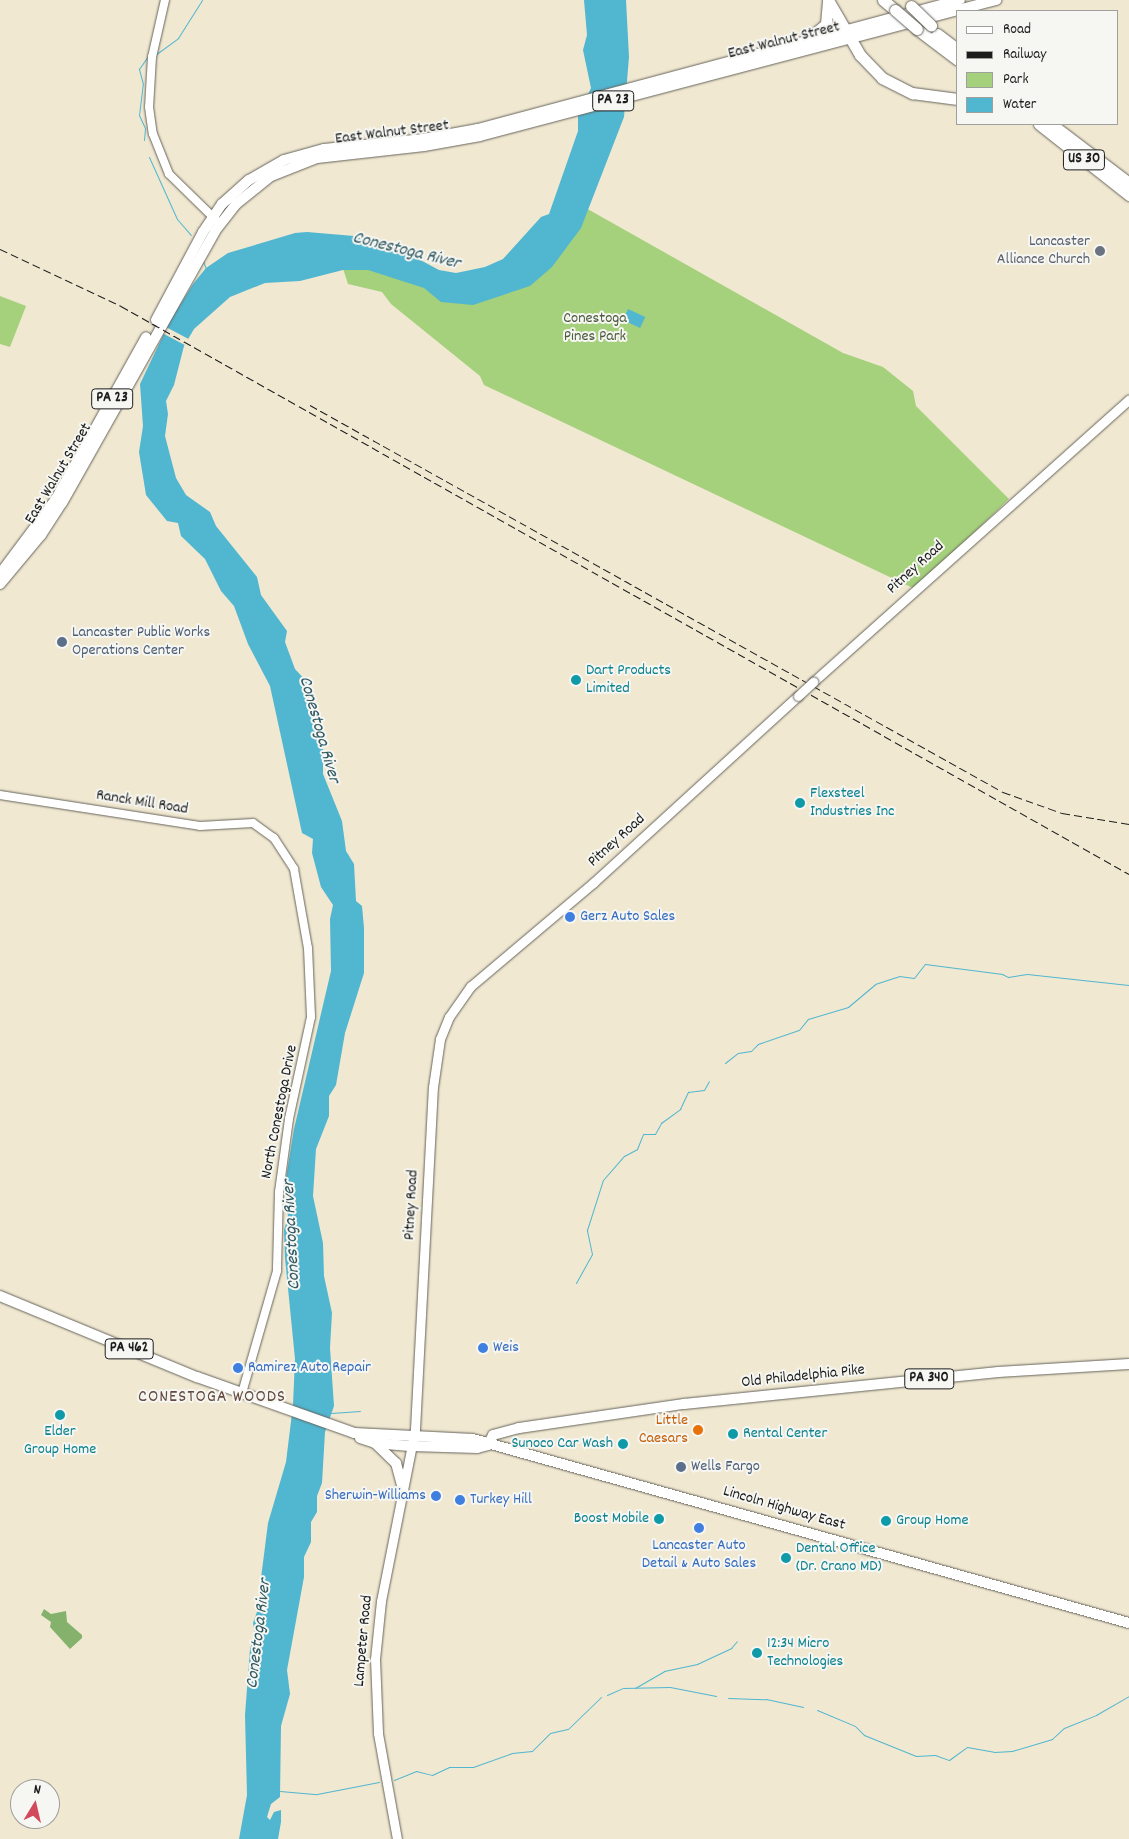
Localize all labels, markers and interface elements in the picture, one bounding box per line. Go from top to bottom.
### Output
legend [956,10,1119,125]
street label: East Walnut Street [726,18,842,64]
text: Road [1003,19,1031,41]
text: Railway [1003,44,1046,66]
text: Park [1003,69,1029,91]
road number: PA 23 [592,88,634,114]
text: Water [1003,94,1036,116]
street label: East Walnut Street [334,117,450,149]
road number: US 30 [1063,148,1105,172]
water label: Conestoga River [350,228,462,276]
place label: Lancaster Alliance Church [997,232,1090,270]
marker: Lancaster Alliance Church [1094,245,1106,257]
park label: Conestoga Pines Park [563,309,627,347]
road number: PA 23 [91,386,133,412]
street label: East Walnut Street [21,420,97,528]
street label: Pitney Road [883,537,949,599]
place label: Lancaster Public Works Operations Center [72,623,210,661]
marker: Lancaster Public Works Operations Center [56,636,68,648]
place label: Dart Products Limited [586,661,671,699]
water label: Conestoga River [292,674,344,786]
marker: Dart Products Limited [570,674,582,686]
place label: Flexsteel Industries Inc [810,784,894,822]
street label: Ranck Mill Road [95,786,189,820]
marker: Flexsteel Industries Inc [794,797,806,809]
street label: Pitney Road [584,810,650,872]
place label: Gerz Auto Sales [580,907,675,927]
marker: Gerz Auto Sales [564,911,576,923]
street label: North Conestoga Drive [258,1043,302,1181]
street label: Pitney Road [401,1169,423,1241]
water label: Conestoga River [279,1180,307,1290]
road number: PA 462 [104,1336,154,1362]
place label: Weis [493,1338,519,1358]
marker: Weis [477,1342,489,1354]
place label: Ramirez Auto Repair [248,1358,371,1378]
street label: Old Philadelphia Pike [740,1361,866,1393]
marker: Ramirez Auto Repair [232,1362,244,1374]
road number: PA 340 [904,1366,954,1392]
district label: CONESTOGA WOODS [136,1387,288,1409]
marker: Elder Group Home [54,1409,66,1421]
place label: Little Caesars [639,1411,688,1449]
place label: Elder Group Home [24,1422,96,1460]
marker: Little Caesars [692,1424,704,1436]
place label: Rental Center [743,1424,827,1444]
marker: Rental Center [727,1428,739,1440]
place label: Sunoco Car Wash [512,1434,613,1454]
marker: Sunoco Car Wash [617,1438,629,1450]
place label: Wells Fargo [691,1457,760,1477]
marker: Wells Fargo [675,1461,687,1473]
street label: Lincoln Highway East [721,1482,847,1536]
place label: Sherwin-Williams [325,1486,426,1506]
marker: Sherwin-Williams [430,1490,442,1502]
place label: Turkey Hill [470,1490,532,1510]
marker: Turkey Hill [454,1494,466,1506]
place label: Boost Mobile [574,1509,649,1529]
place label: Group Home [896,1511,968,1531]
marker: Boost Mobile [653,1513,665,1525]
marker: Group Home [880,1515,892,1527]
marker: Lancaster Auto Detail & Auto Sales [693,1522,705,1534]
place label: Lancaster Auto Detail & Auto Sales [642,1536,756,1574]
place label: Dental Office (Dr. Crano MD) [796,1539,882,1577]
marker: Dental Office (Dr. Crano MD) [780,1552,792,1564]
water label: Conestoga River [243,1578,277,1690]
street label: Lampeter Road [350,1594,378,1688]
place label: 12:34 Micro Technologies [767,1634,843,1672]
marker: 12:34 Micro Technologies [751,1647,763,1659]
north arrow [10,1779,60,1829]
text: N [32,1780,42,1801]

